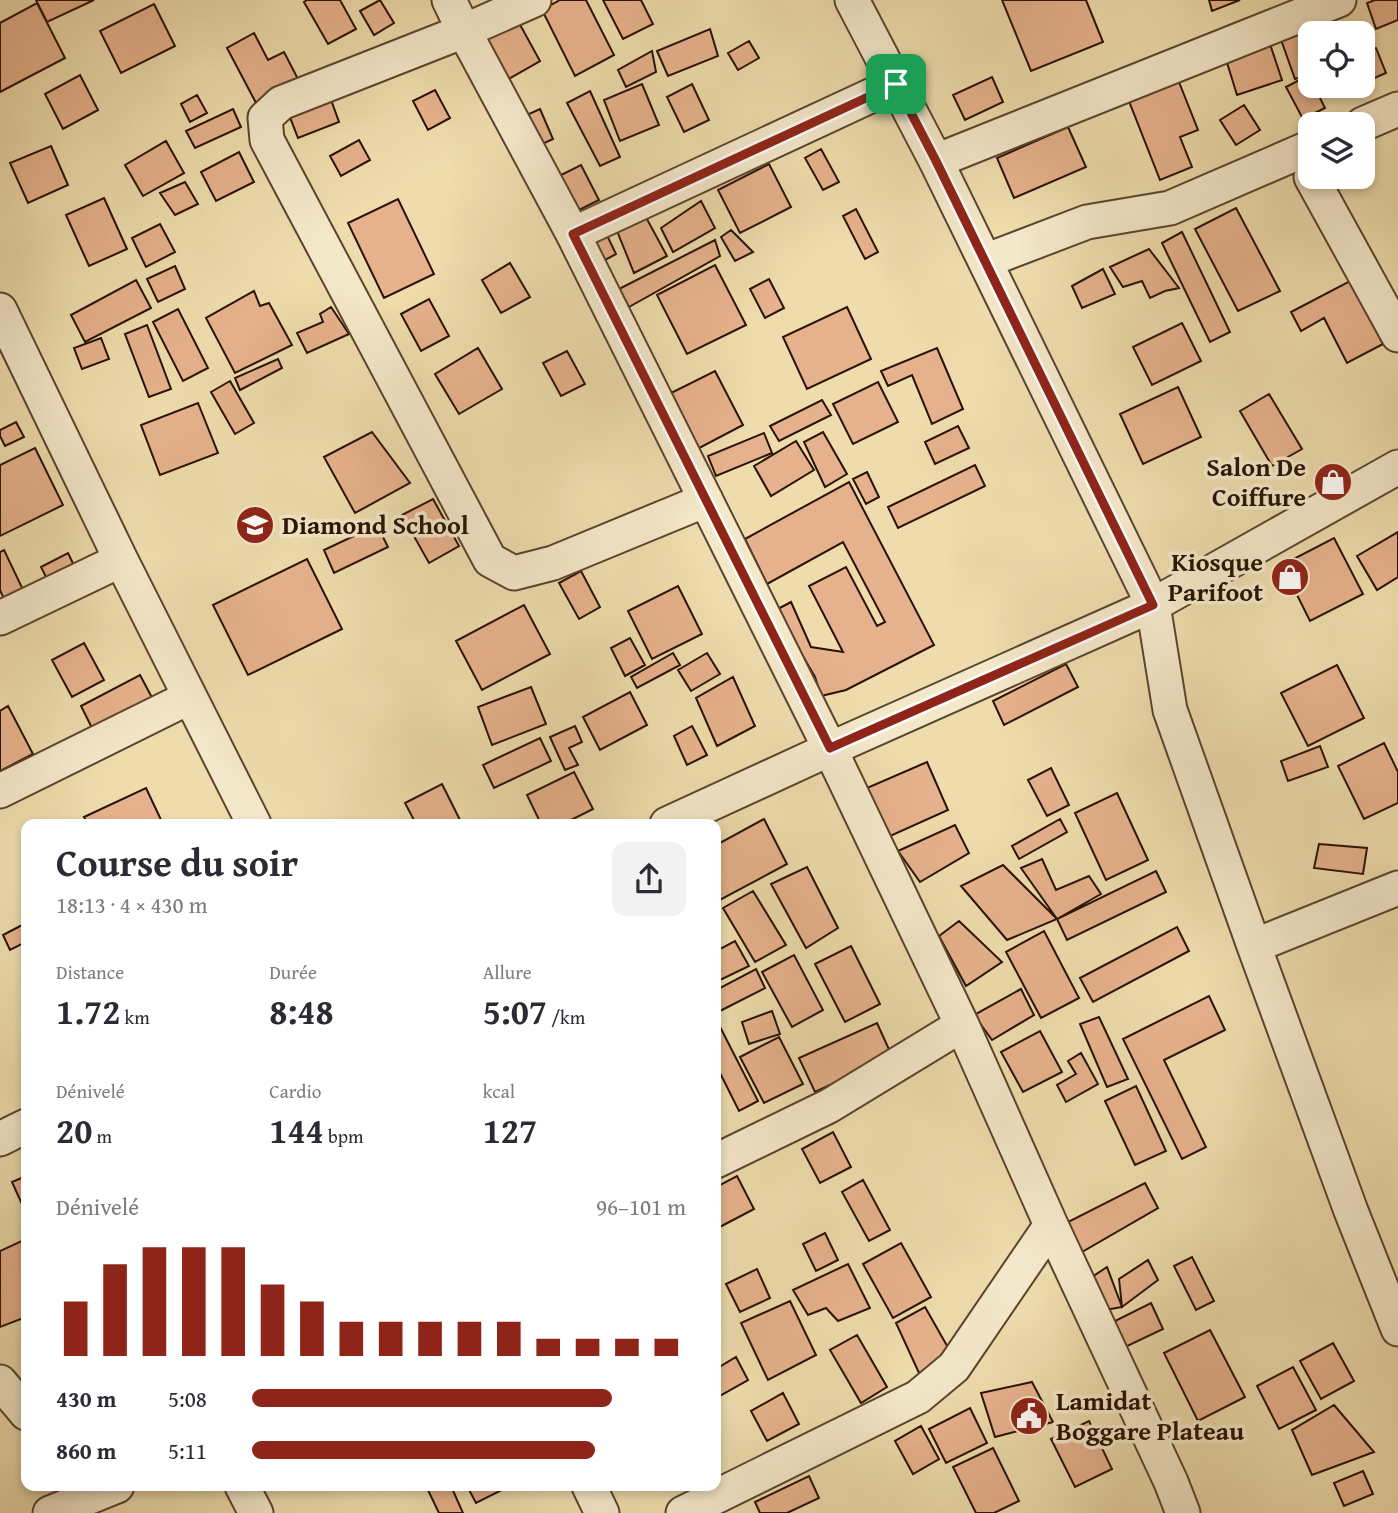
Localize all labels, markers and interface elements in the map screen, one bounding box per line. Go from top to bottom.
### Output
map controls [1298,21,1375,189]
button: locate [1298,21,1375,98]
pin [866,54,926,114]
icon: arrive [877,65,915,103]
button: layers [1298,112,1375,189]
place label: Salon De Coiffure [1206,447,1306,516]
shop icon: Salon De Coiffure [1312,461,1354,503]
school or university icon: Diamond School [234,504,276,546]
place label: Diamond School [282,505,469,544]
place label: Kiosque Parifoot [1168,542,1263,611]
shop icon: Kiosque Parifoot [1269,556,1311,598]
text: Course du soir [56,834,298,890]
button: share [612,842,686,916]
text: 18:13 · 4 × 430 m [56,888,208,921]
text: Distance [56,958,124,986]
text: Durée [269,958,317,986]
text: Allure [483,958,532,986]
text: 1.72 [56,986,120,1037]
text: 8:48 [269,986,334,1037]
text: 5:07 [483,986,547,1037]
text: km [120,1003,150,1031]
text: /km [547,1003,585,1031]
text: Dénivelé [56,1077,125,1105]
text: Cardio [269,1077,321,1105]
text: kcal [483,1077,515,1105]
text: 20 [56,1105,92,1156]
text: 144 [269,1105,324,1156]
text: 127 [483,1105,537,1156]
text: m [92,1122,112,1150]
text: bpm [324,1122,364,1150]
text: Dénivelé [56,1190,139,1223]
text: 96–101 m [596,1190,686,1223]
place label: Lamidat Boggare Plateau [1056,1381,1244,1450]
text: 430 m [56,1382,117,1415]
text: 5:08 [168,1382,207,1415]
public building icon: Lamidat Boggare Plateau [1008,1395,1050,1437]
text: 860 m [56,1434,117,1467]
text: 5:11 [168,1434,207,1467]

